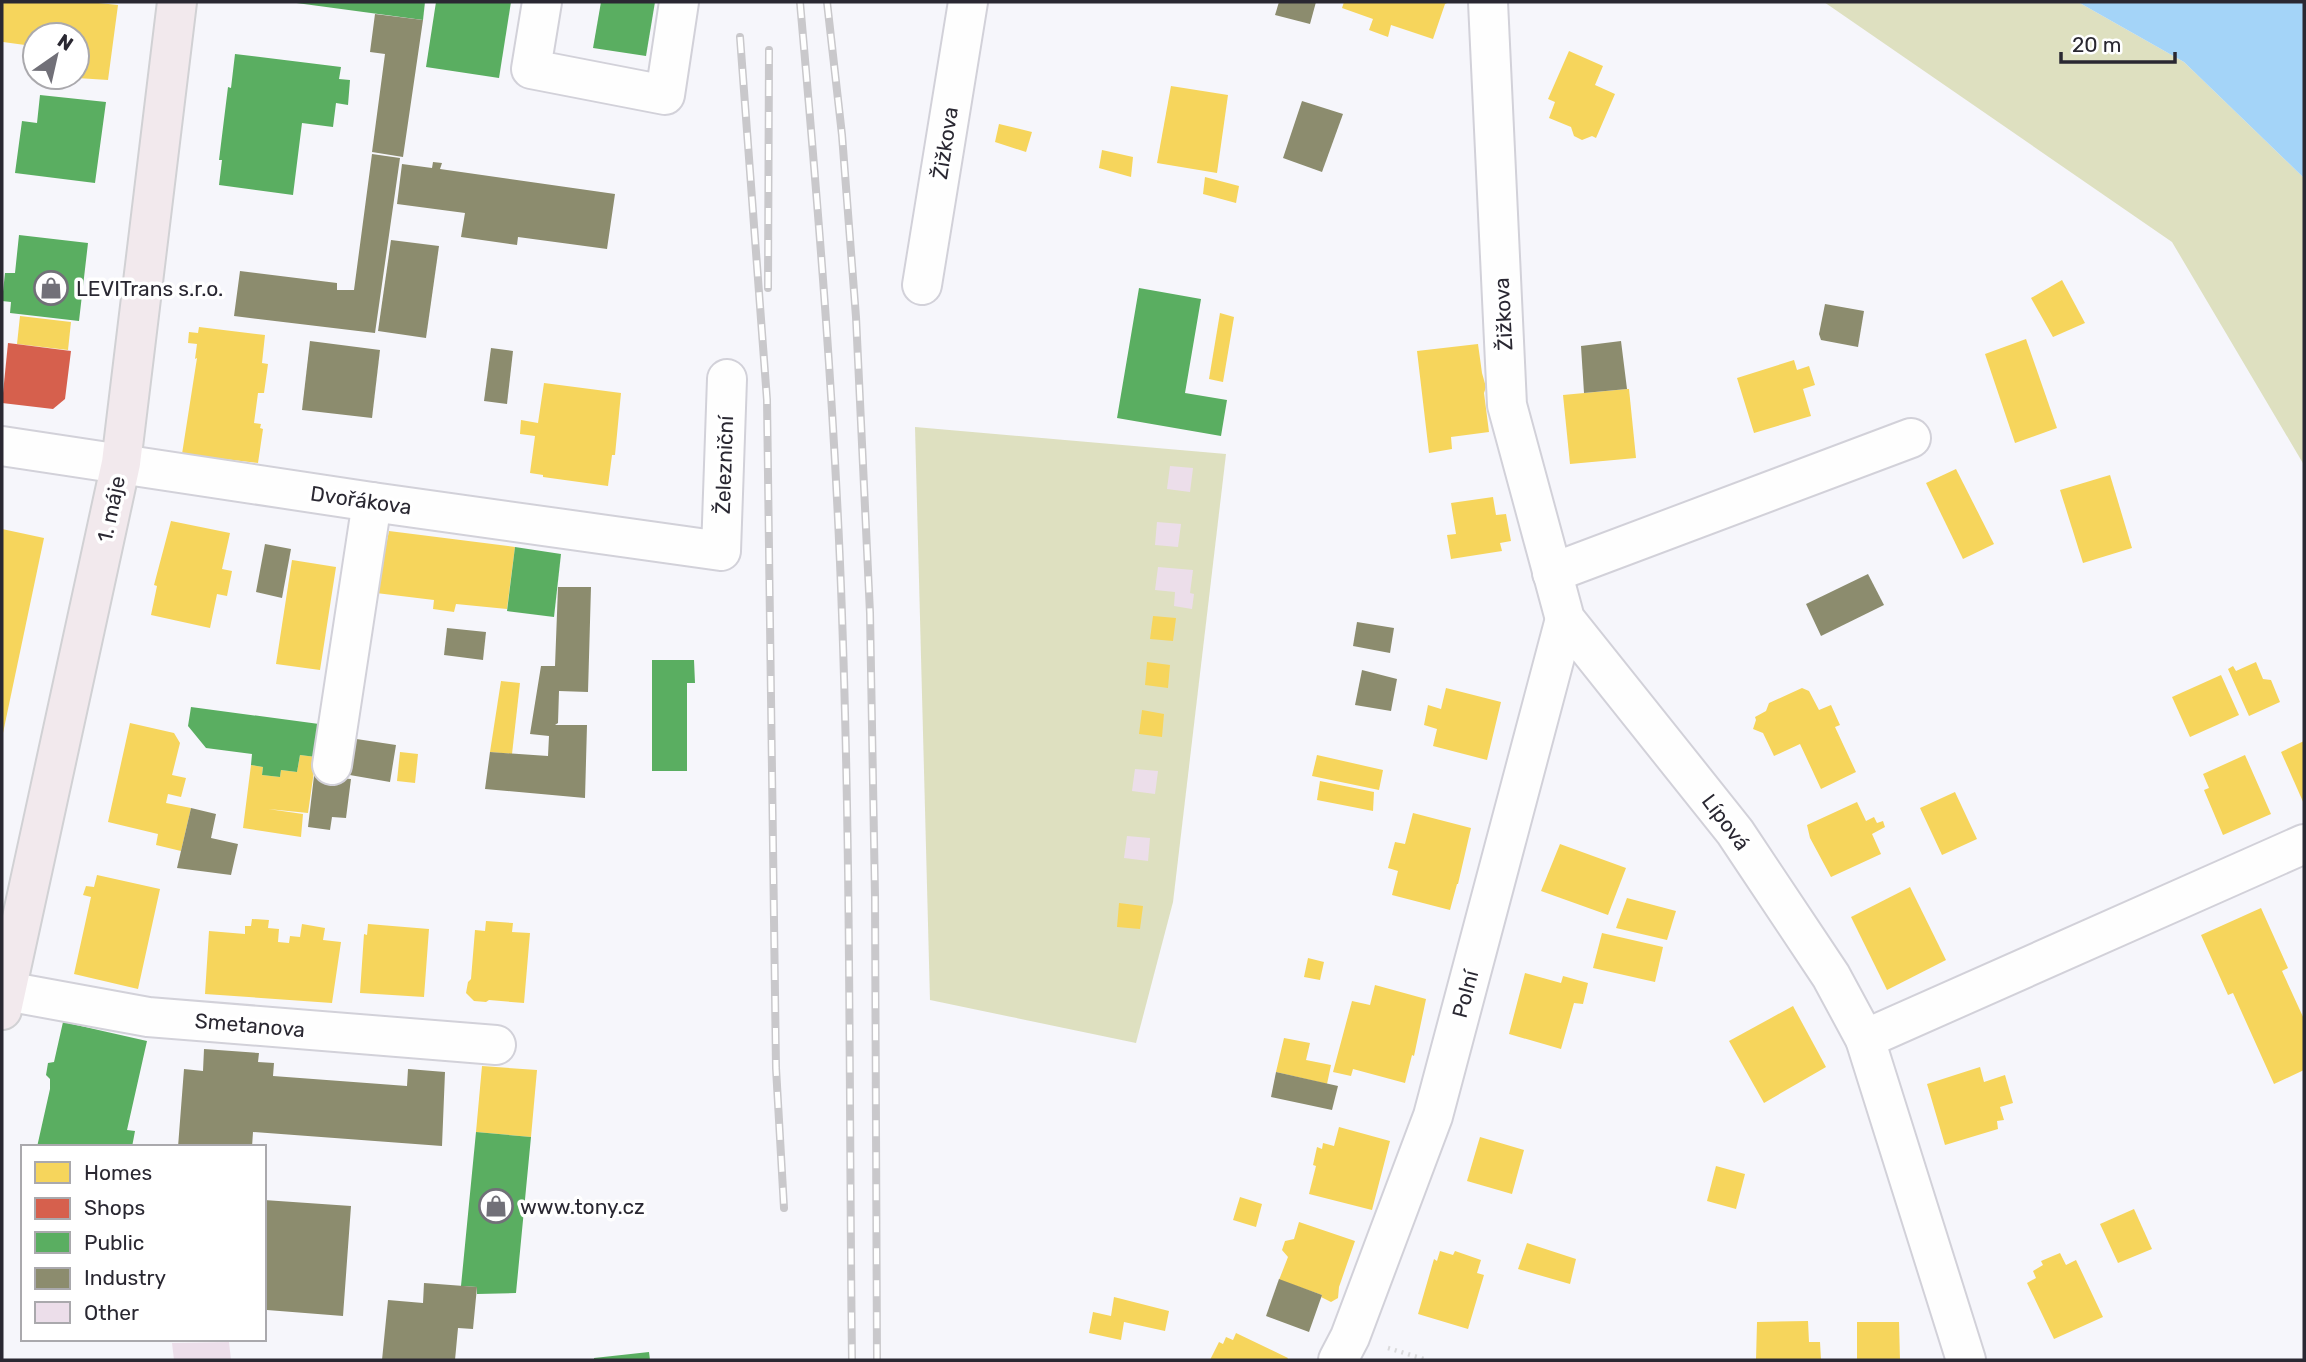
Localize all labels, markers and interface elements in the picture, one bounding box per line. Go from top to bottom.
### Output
north arrow [21,21,91,91]
scale bar [2061,21,2175,65]
text: N [53,29,77,56]
text: 20 m [2072,32,2121,57]
street label: Žižkova [927,105,963,181]
shop icon: LEVITrans s.r.o. [32,269,70,307]
place label: LEVITrans s.r.o. [76,276,223,301]
street label: Žižkova [1489,277,1517,351]
street label: Železniční [710,414,738,515]
street label: 1. máje [92,474,130,544]
street label: Dvořákova [309,481,413,519]
street label: Lípová [1697,789,1755,855]
street label: Polní [1447,967,1484,1021]
street label: Smetanova [194,1008,306,1042]
legend [21,1145,266,1341]
text: Homes [84,1160,152,1185]
shop icon: www.tony.cz [477,1187,515,1225]
place label: www.tony.cz [520,1194,645,1219]
text: Shops [84,1195,145,1220]
text: Public [84,1230,144,1255]
text: Industry [84,1265,166,1290]
text: Other [84,1300,139,1325]

